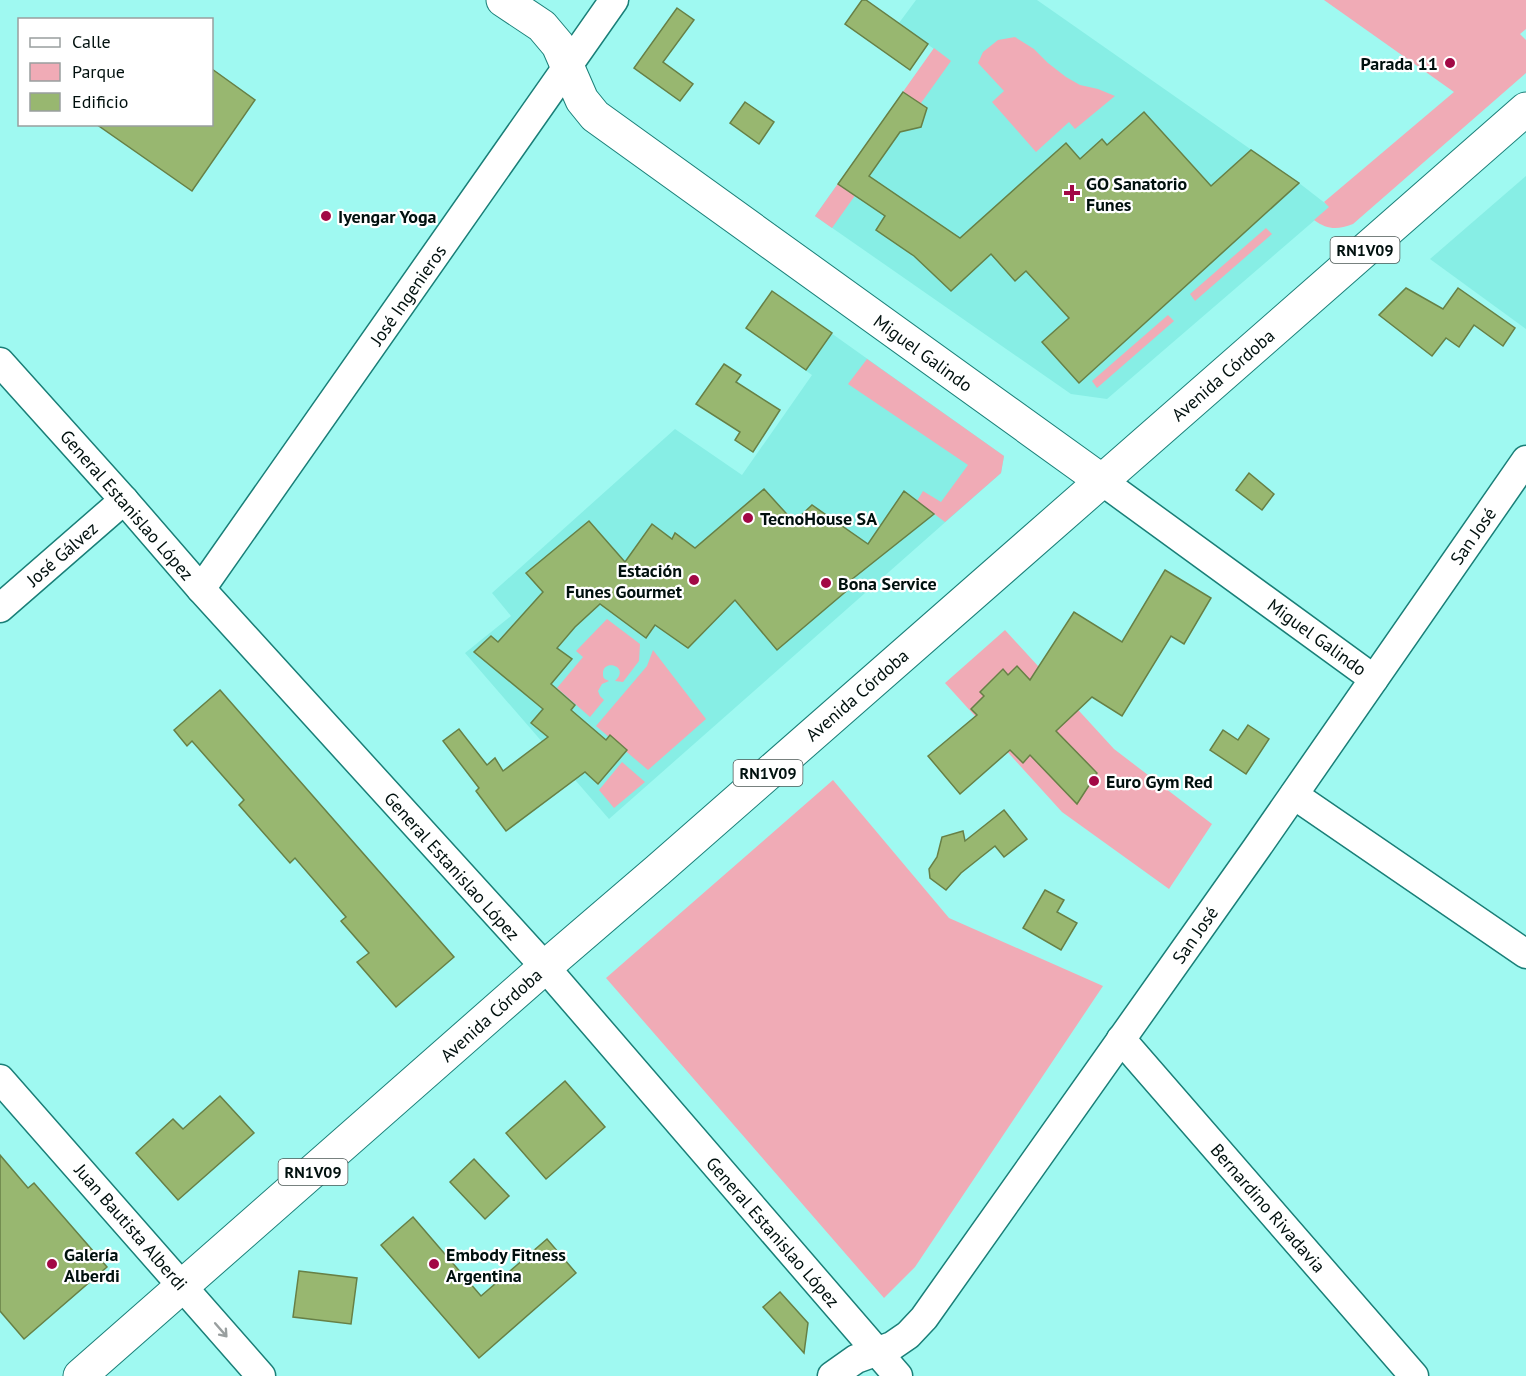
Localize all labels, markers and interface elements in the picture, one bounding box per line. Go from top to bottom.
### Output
legend [18,18,213,126]
text: Calle [72,30,111,53]
place label: Parada 11 [1360,52,1438,75]
marker: Parada 11 [1443,56,1457,70]
text: Parque [72,60,125,83]
text: Edificio [72,90,128,113]
place label: GO Sanatorio Funes [1086,172,1188,216]
marker: GO Sanatorio Funes [1063,184,1081,202]
place label: Iyengar Yoga [338,205,437,228]
marker: Iyengar Yoga [319,209,333,223]
road number: RN1V09 [1330,237,1400,263]
street label: José Ingenieros [364,240,451,351]
street label: Miguel Galindo [869,309,977,397]
street label: Avenida Córdoba [1167,324,1279,426]
street label: General Estanislao López [55,425,199,585]
street label: San José [1445,503,1501,569]
place label: TecnoHouse SA [760,507,877,530]
marker: TecnoHouse SA [741,511,755,525]
street label: José Gálvez [21,517,102,592]
place label: Estación Funes Gourmet [566,559,683,603]
place label: Bona Service [838,572,937,595]
marker: Estación Funes Gourmet [687,573,701,587]
marker: Bona Service [819,576,833,590]
street label: Miguel Galindo [1263,593,1371,681]
street label: Avenida Córdoba [801,644,913,746]
road number: RN1V09 [734,760,802,786]
place label: Euro Gym Red [1106,770,1213,793]
marker: Euro Gym Red [1087,774,1101,788]
street label: General Estanislao López [379,787,525,945]
street label: San José [1167,902,1223,968]
street label: Avenida Córdoba [435,963,547,1067]
street label: Bernardino Rivadavia [1206,1139,1330,1277]
street label: General Estanislao López [701,1152,845,1312]
street label: Juan Bautista Alberdi [69,1158,192,1295]
road number: RN1V09 [278,1159,348,1185]
place label: Galería Alberdi [64,1243,120,1287]
place label: Embody Fitness Argentina [446,1243,566,1287]
marker: Galería Alberdi [45,1257,59,1271]
marker: Embody Fitness Argentina [427,1257,441,1271]
one-way arrow [214,1322,228,1337]

